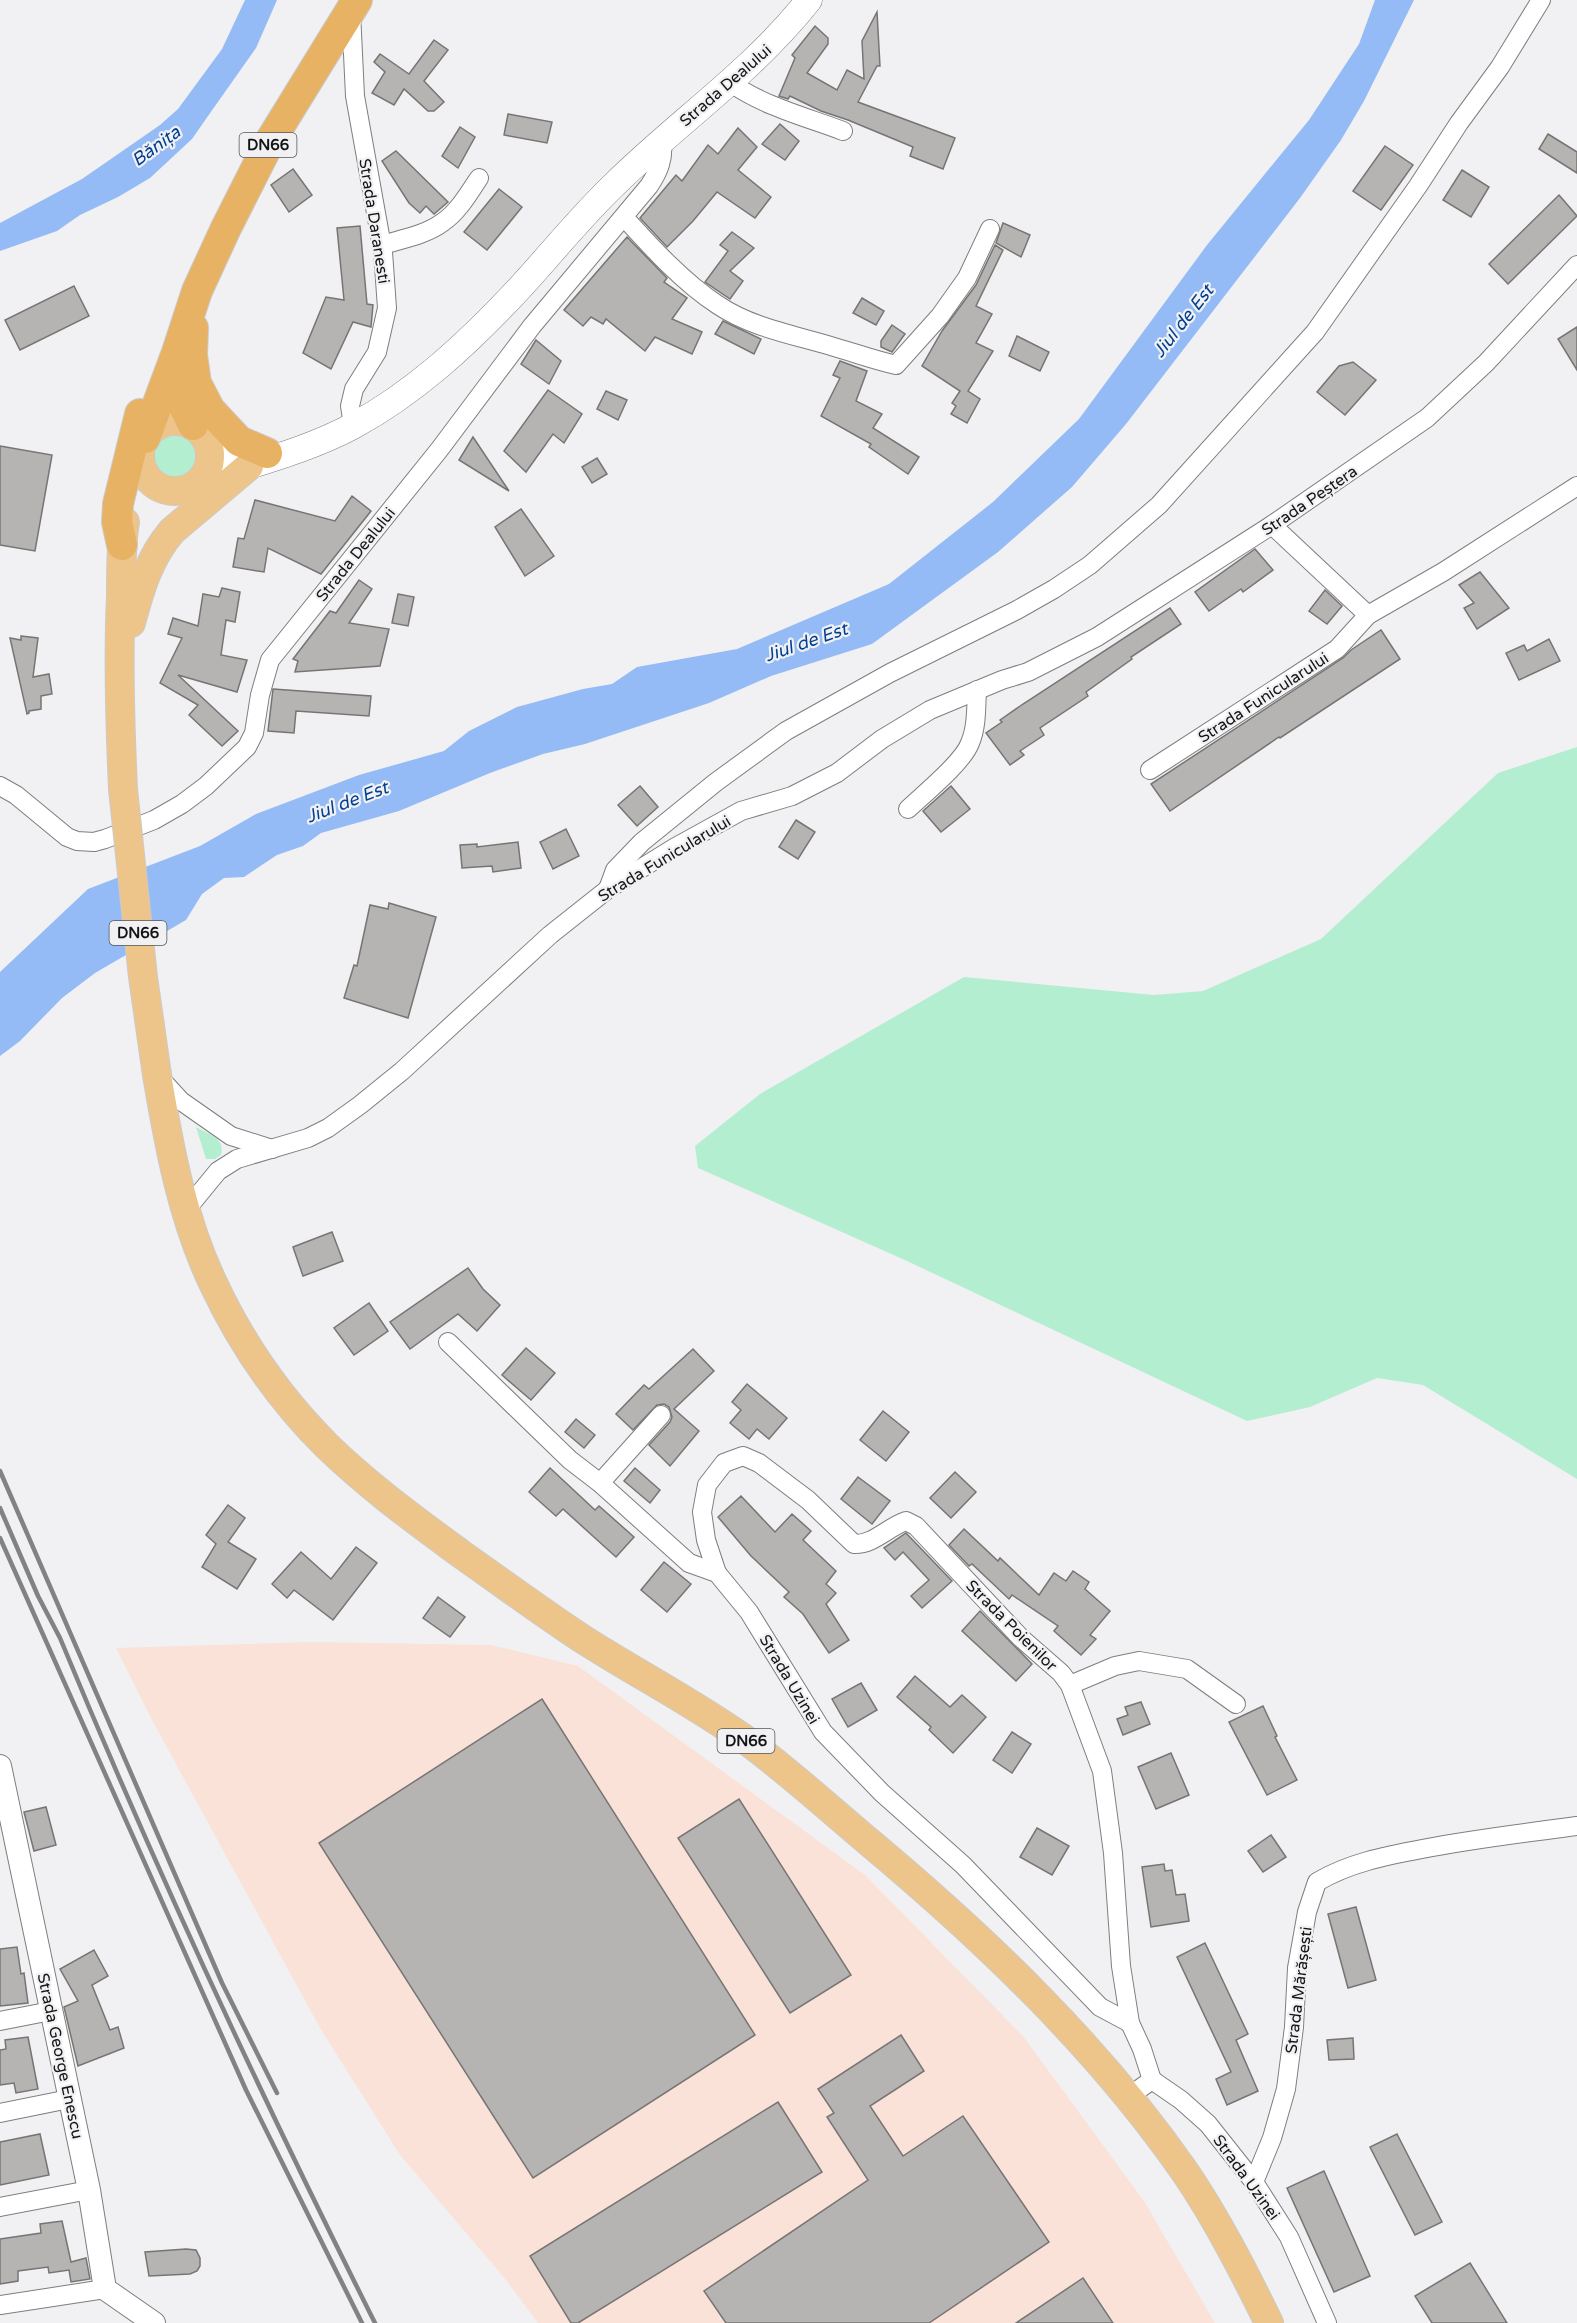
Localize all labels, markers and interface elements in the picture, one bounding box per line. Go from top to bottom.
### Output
street label: Strada Dealului [676,40,776,131]
water label: Bănița [127,120,185,171]
road number: DN66 [240,133,296,157]
street label: Strada Daranesti [354,157,394,285]
water label: Jiul de Est [1148,279,1219,362]
street label: Strada Peștera [1258,461,1361,540]
street label: Strada Dealului [312,504,400,606]
water label: Jiul de Est [762,617,852,666]
street label: Strada Funicularului [1195,648,1333,747]
water label: Jiul de Est [303,776,393,828]
street label: Strada Funicularului [594,811,735,906]
road number: DN66 [110,921,166,945]
street label: Strada Poienilor [961,1576,1062,1676]
street label: Strada Uzinei [755,1631,824,1728]
road number: DN66 [718,1729,774,1753]
street label: Strada Mărășești [1281,1925,1317,2055]
street label: Strada George Enescu [33,1972,87,2141]
street label: Strada Uzinei [1208,2131,1284,2224]

